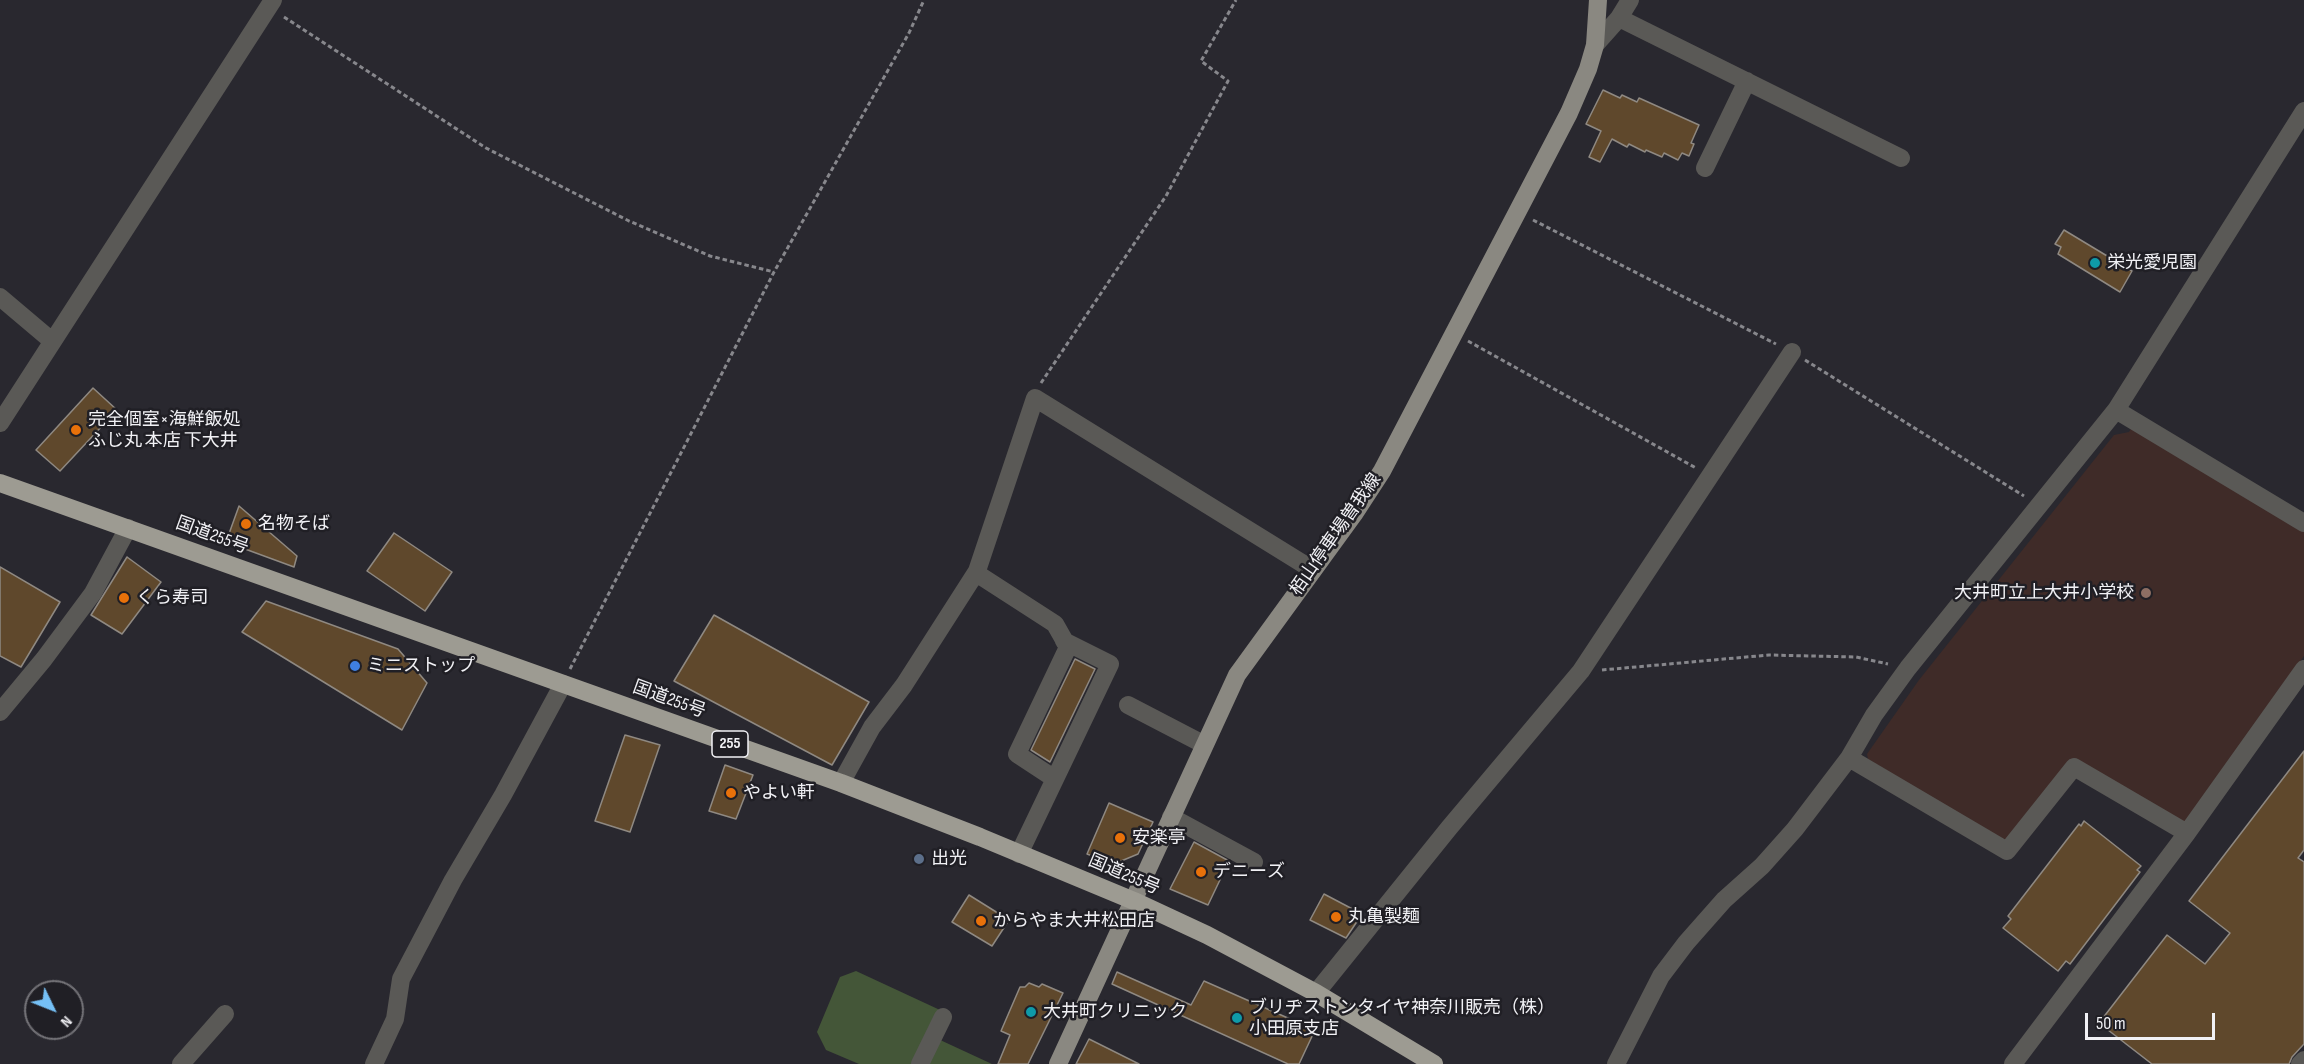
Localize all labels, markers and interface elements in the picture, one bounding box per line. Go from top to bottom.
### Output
place label: 栄光愛児園 [2107,252,2197,274]
marker: 栄光愛児園 [2088,256,2102,270]
place label: 完全個室×海鮮飯処 ふじ丸 本店 下大井 [88,409,241,452]
marker: 完全個室×海鮮飯処 ふじ丸 本店 下大井 [69,423,83,437]
street label: 栢山停車場曽我線 [1286,470,1386,600]
street label: 国道255号 [173,513,251,559]
place label: 名物そば [258,513,330,535]
marker: 名物そば [239,517,253,531]
place label: 大井町立上大井小学校 [1954,582,2134,604]
marker: 大井町立上大井小学校 [2139,586,2153,600]
place label: くら寿司 [136,587,208,609]
marker: くら寿司 [117,591,131,605]
place label: ミニストップ [367,655,475,677]
marker: ミニストップ [348,659,362,673]
street label: 国道255号 [630,677,708,723]
road number: 255 [712,731,748,757]
place label: やよい軒 [743,782,815,804]
marker: やよい軒 [724,786,738,800]
place label: 安楽亭 [1132,827,1186,849]
marker: 安楽亭 [1113,831,1127,845]
place label: 出光 [931,848,967,870]
street label: 国道255号 [1085,850,1163,900]
marker: 出光 [912,852,926,866]
place label: デニーズ [1213,861,1285,883]
marker: デニーズ [1194,865,1208,879]
place label: 丸亀製麺 [1348,906,1420,928]
place label: からやま大井松田店 [993,910,1155,932]
marker: 丸亀製麺 [1329,910,1343,924]
marker: からやま大井松田店 [974,914,988,928]
north arrow [24,980,84,1040]
place label: ブリヂストンタイヤ神奈川販売（株） 小田原支店 [1249,997,1555,1040]
place label: 大井町クリニック [1043,1001,1187,1023]
scale bar [2088,1001,2218,1039]
marker: 大井町クリニック [1024,1005,1038,1019]
marker: ブリヂストンタイヤ神奈川販売（株） 小田原支店 [1230,1011,1244,1025]
text: N [56,1012,76,1031]
text: 50 m [2096,1013,2126,1034]

